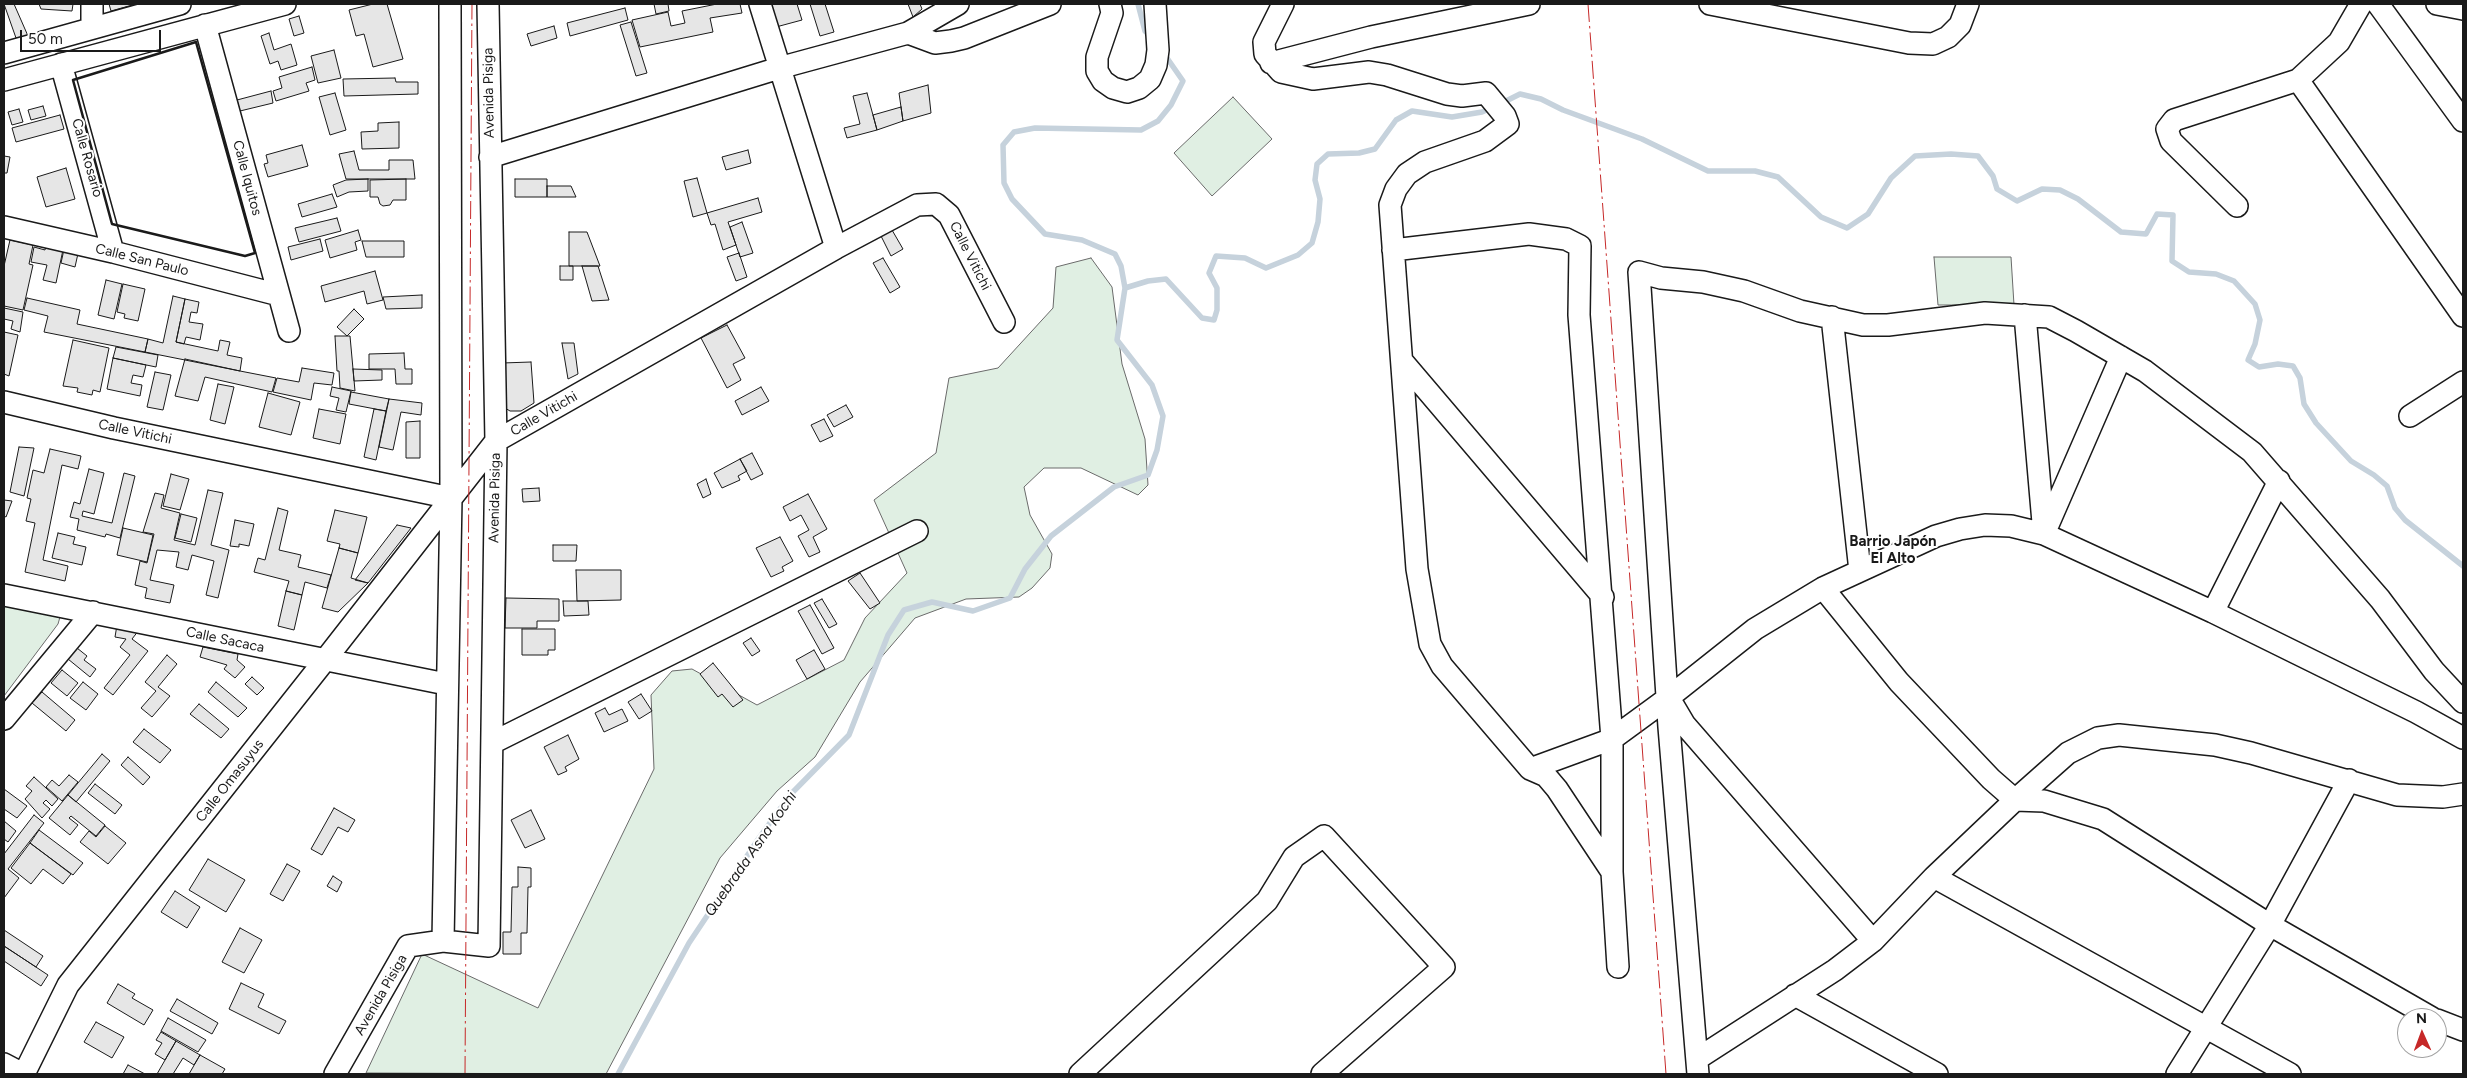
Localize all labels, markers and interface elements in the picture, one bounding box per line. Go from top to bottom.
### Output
scale bar [22,20,164,52]
text: 50 m [28,30,63,48]
street label: Avenida Pisiga [480,48,498,138]
street label: Calle Rosario [68,117,106,199]
street label: Calle Iquitos [229,138,265,218]
street label: Calle Vitichi [946,219,994,293]
street label: Calle San Paulo [94,240,190,280]
street label: Calle Vitichi [507,388,581,440]
street label: Calle Vitichi [97,416,173,448]
street label: Avenida Pisiga [486,453,504,543]
district label: Barrio Japón El Alto [1849,533,1937,568]
street label: Calle Sacaca [184,624,266,656]
street label: Calle Omasuyus [192,736,268,826]
water label: Quebrada Asna Kochi [701,788,801,920]
street label: Avenida Pisiga [351,952,411,1038]
north arrow [2397,1008,2447,1058]
text: N [2416,1010,2427,1027]

